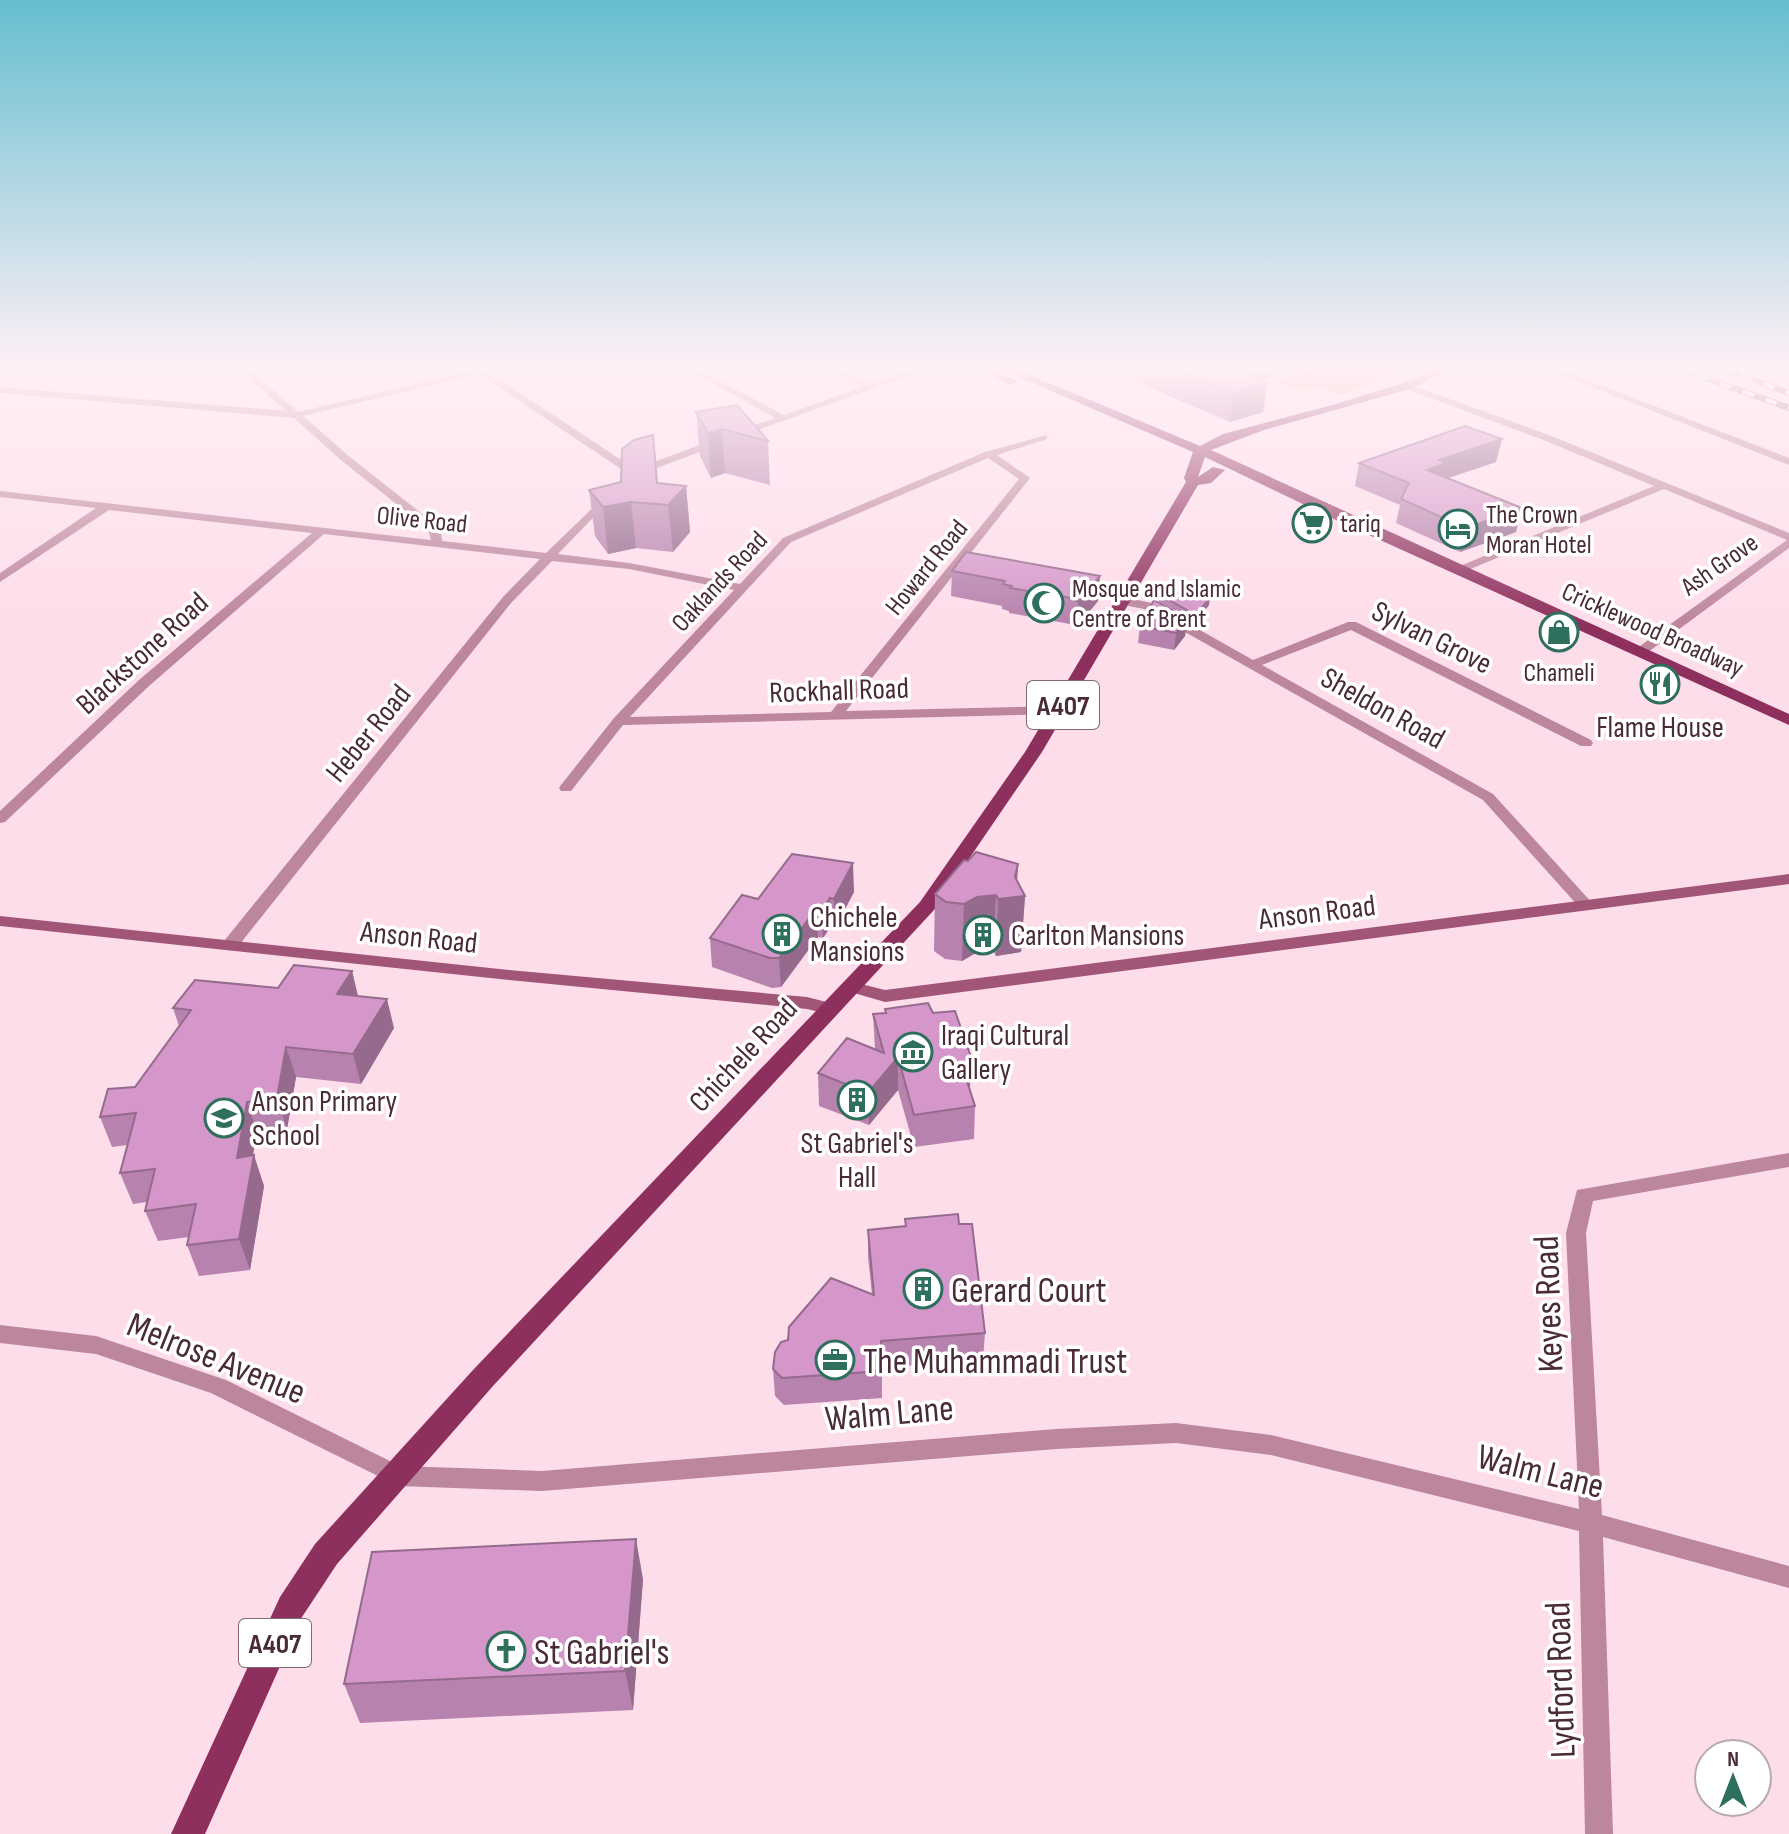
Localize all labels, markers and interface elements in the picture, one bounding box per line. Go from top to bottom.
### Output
street label: Olive Road [375,500,469,541]
place label: The Crown Moran Hotel [1486,500,1592,561]
supermarket icon: tariq [1291,502,1333,544]
hotel icon: The Crown Moran Hotel [1437,508,1479,550]
place label: tariq [1340,509,1381,540]
street label: Howard Road [879,514,975,622]
street label: Oaklands Road [666,525,774,639]
street label: Ash Grove [1675,528,1764,603]
place label: Mosque and Islamic Centre of Brent [1072,574,1241,635]
street label: Cricklewood Broadway [1557,576,1748,684]
mosque icon: Mosque and Islamic Centre of Brent [1023,582,1065,624]
street label: Blackstone Road [69,585,216,722]
street label: Sylvan Grove [1366,593,1497,682]
shop icon: Chameli [1538,611,1580,653]
place label: Chameli [1523,658,1595,689]
street label: Sheldon Road [1314,660,1451,758]
restaurant icon: Flame House [1639,663,1681,705]
street label: Rockhall Road [769,671,909,711]
street label: Heber Road [319,678,419,790]
road number: A407 [1027,681,1099,729]
place label: Flame House [1596,710,1724,746]
street label: Anson Road [1256,888,1377,938]
place label: Chichele Mansions [810,900,905,970]
building icon: Chichele Mansions [761,913,803,955]
street label: Anson Road [358,914,479,962]
building icon: Carlton Mansions [962,914,1004,956]
place label: Carlton Mansions [1011,918,1184,954]
street label: Chichele Road [682,991,805,1120]
place label: Iraqi Cultural Gallery [941,1018,1069,1088]
museum icon: Iraqi Cultural Gallery [892,1031,934,1073]
building icon: St Gabriel's Hall [836,1079,878,1121]
place label: Anson Primary School [251,1084,398,1154]
school or university icon: Anson Primary School [203,1097,245,1139]
place label: St Gabriel's Hall [801,1126,913,1196]
street label: Keyes Road [1526,1235,1573,1373]
building icon: Gerard Court [902,1268,944,1310]
place label: Gerard Court [951,1270,1107,1313]
street label: Melrose Avenue [121,1304,311,1415]
office icon: The Muhammadi Trust [814,1339,856,1381]
place label: The Muhammadi Trust [863,1341,1127,1384]
street label: Walm Lane [823,1387,955,1442]
street label: Walm Lane [1473,1436,1608,1509]
street label: Lydford Road [1537,1601,1586,1759]
road number: A407 [239,1619,311,1667]
church icon: St Gabriel's [485,1630,527,1672]
place label: St Gabriel's [534,1632,669,1675]
north arrow [1693,1738,1773,1818]
text: N [1727,1746,1739,1773]

